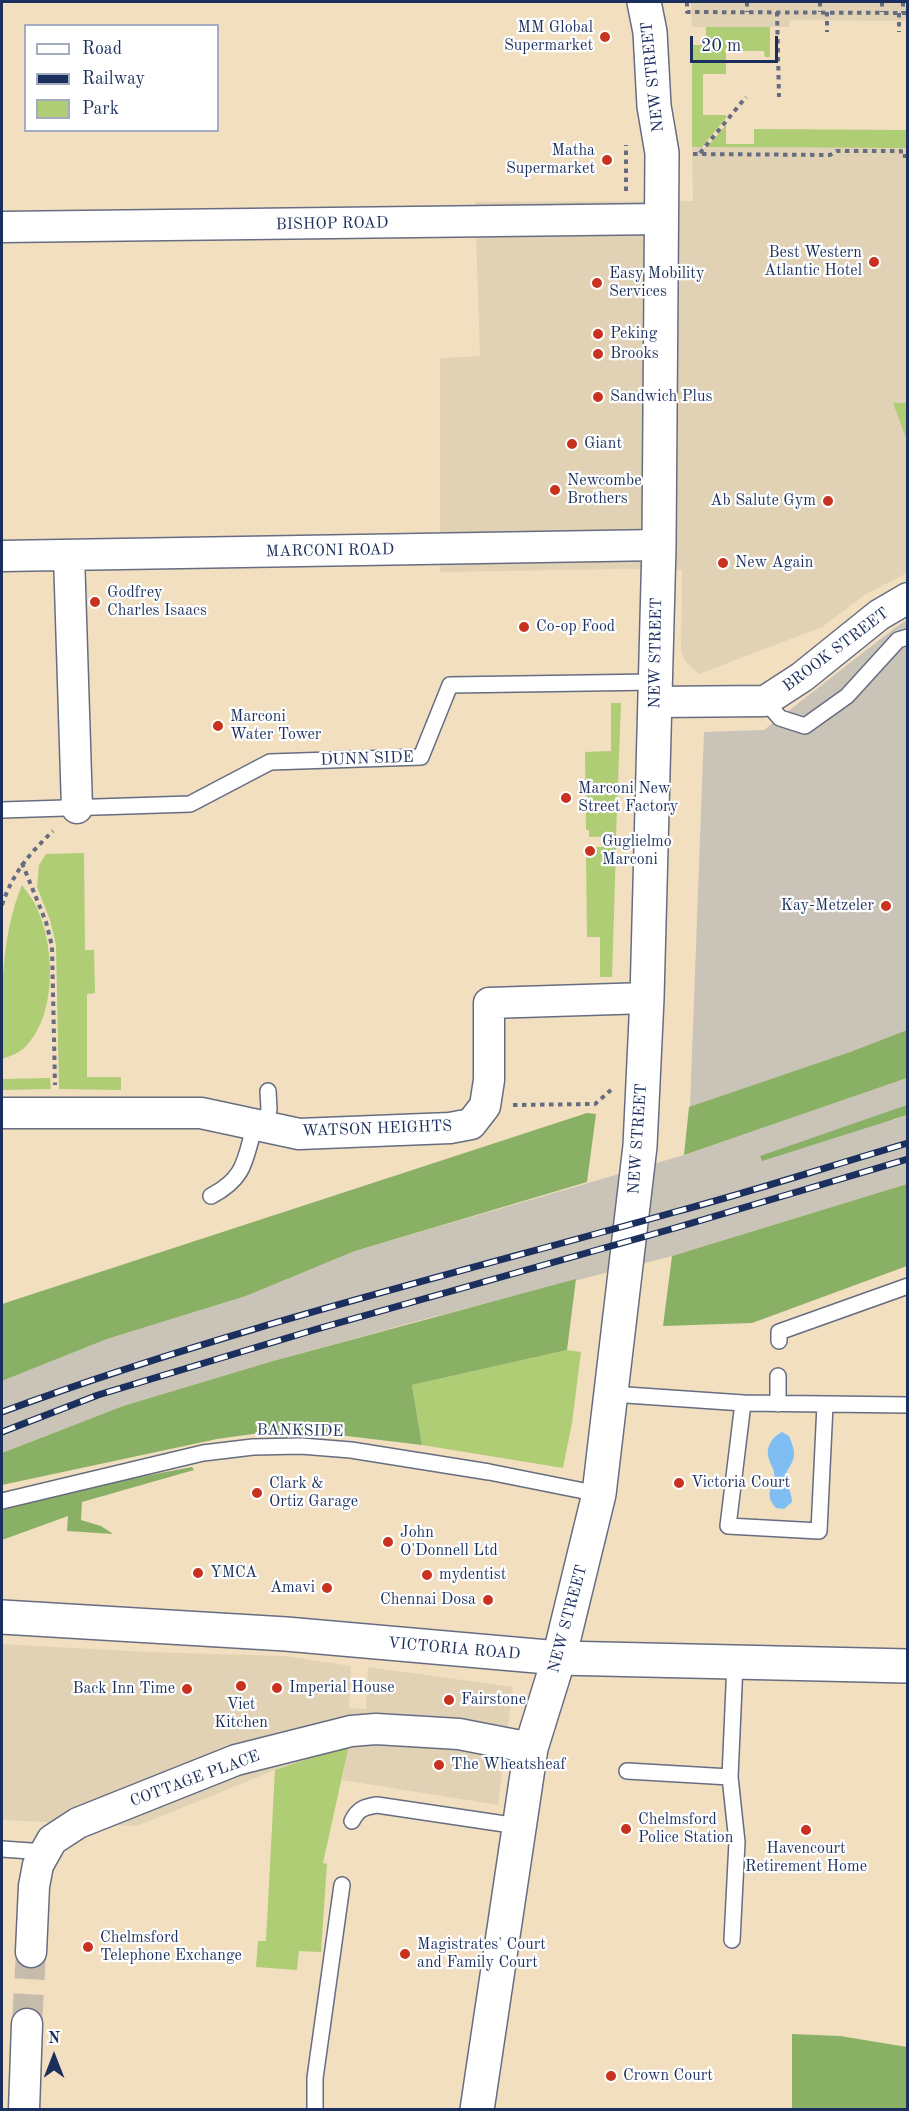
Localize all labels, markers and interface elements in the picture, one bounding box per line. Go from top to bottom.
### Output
place label: MM Global Supermarket [504,18,593,56]
street label: NEW STREET [638,21,668,133]
legend [24,24,219,132]
scale bar [693,24,782,62]
marker: MM Global Supermarket [598,30,612,44]
text: 20 m [701,37,741,55]
text: Road [82,40,122,58]
text: Railway [82,70,145,88]
text: Park [82,100,119,118]
place label: Matha Supermarket [506,141,595,179]
marker: Matha Supermarket [600,153,614,167]
street label: BISHOP ROAD [275,213,389,235]
place label: Best Western Atlantic Hotel [764,243,862,281]
marker: Best Western Atlantic Hotel [867,255,881,269]
place label: Easy Mobility Services [609,264,704,302]
marker: Easy Mobility Services [590,276,604,290]
place label: Peking [610,324,657,344]
marker: Peking [591,327,605,341]
place label: Brooks [610,344,659,364]
marker: Brooks [591,347,605,361]
place label: Sandwich Plus [610,387,712,407]
marker: Sandwich Plus [591,390,605,404]
place label: Giant [584,434,622,454]
marker: Giant [565,437,579,451]
place label: Newcombe Brothers [567,471,641,509]
marker: Newcombe Brothers [548,483,562,497]
place label: Ab Salute Gym [710,491,816,511]
marker: Ab Salute Gym [821,494,835,508]
street label: MARCONI ROAD [266,540,394,562]
place label: New Again [735,553,813,573]
marker: New Again [716,556,730,570]
place label: Godfrey Charles Isaacs [107,583,207,621]
marker: Godfrey Charles Isaacs [88,595,102,609]
street label: NEW STREET [645,597,667,709]
street label: BROOK STREET [779,604,893,696]
place label: Co-op Food [536,617,615,637]
marker: Co-op Food [517,620,531,634]
place label: Marconi Water Tower [230,707,321,745]
marker: Marconi Water Tower [211,719,225,733]
street label: DUNN SIDE [320,748,414,770]
place label: Marconi New Street Factory [578,779,678,817]
marker: Marconi New Street Factory [559,791,573,805]
place label: Guglielmo Marconi [602,832,672,870]
marker: Guglielmo Marconi [583,844,597,858]
place label: Kay-Metzeler [781,896,874,916]
marker: Kay-Metzeler [879,899,893,913]
street label: NEW STREET [625,1083,651,1195]
street label: WATSON HEIGHTS [302,1117,452,1141]
street label: BANKSIDE [256,1421,344,1441]
place label: Victoria Court [691,1473,790,1493]
place label: Clark & Ortiz Garage [269,1474,358,1512]
marker: Victoria Court [672,1476,686,1490]
marker: Clark & Ortiz Garage [250,1486,264,1500]
place label: John O'Donnell Ltd [400,1523,498,1561]
marker: John O'Donnell Ltd [381,1535,395,1549]
place label: YMCA [210,1563,257,1583]
street label: NEW STREET [544,1563,592,1675]
place label: mydentist [439,1565,506,1585]
marker: YMCA [191,1566,205,1580]
marker: mydentist [420,1568,434,1582]
place label: Amavi [270,1578,315,1598]
marker: Amavi [320,1581,334,1595]
place label: Chennai Dosa [380,1590,476,1610]
marker: Chennai Dosa [481,1593,495,1607]
street label: VICTORIA ROAD [387,1634,521,1664]
place label: Imperial House [289,1678,395,1698]
place label: Back Inn Time [72,1679,175,1699]
marker: Viet Kitchen [234,1679,248,1693]
marker: Imperial House [270,1681,284,1695]
marker: Back Inn Time [180,1682,194,1696]
place label: Fairstone [461,1690,526,1710]
marker: Fairstone [442,1693,456,1707]
place label: Viet Kitchen [214,1695,268,1733]
street label: COTTAGE PLACE [127,1747,263,1811]
place label: The Wheatsheaf [451,1755,566,1775]
marker: The Wheatsheaf [432,1758,446,1772]
place label: Chelmsford Police Station [638,1810,733,1848]
marker: Chelmsford Police Station [619,1822,633,1836]
marker: Havencourt Retirement Home [799,1823,813,1837]
place label: Havencourt Retirement Home [745,1839,867,1877]
place label: Chelmsford Telephone Exchange [100,1928,242,1966]
place label: Magistrates' Court and Family Court [417,1935,546,1973]
marker: Chelmsford Telephone Exchange [81,1940,95,1954]
marker: Magistrates' Court and Family Court [398,1947,412,1961]
north arrow [24,2027,84,2087]
text: N [48,2031,60,2047]
place label: Crown Court [623,2066,713,2086]
marker: Crown Court [604,2069,618,2083]

